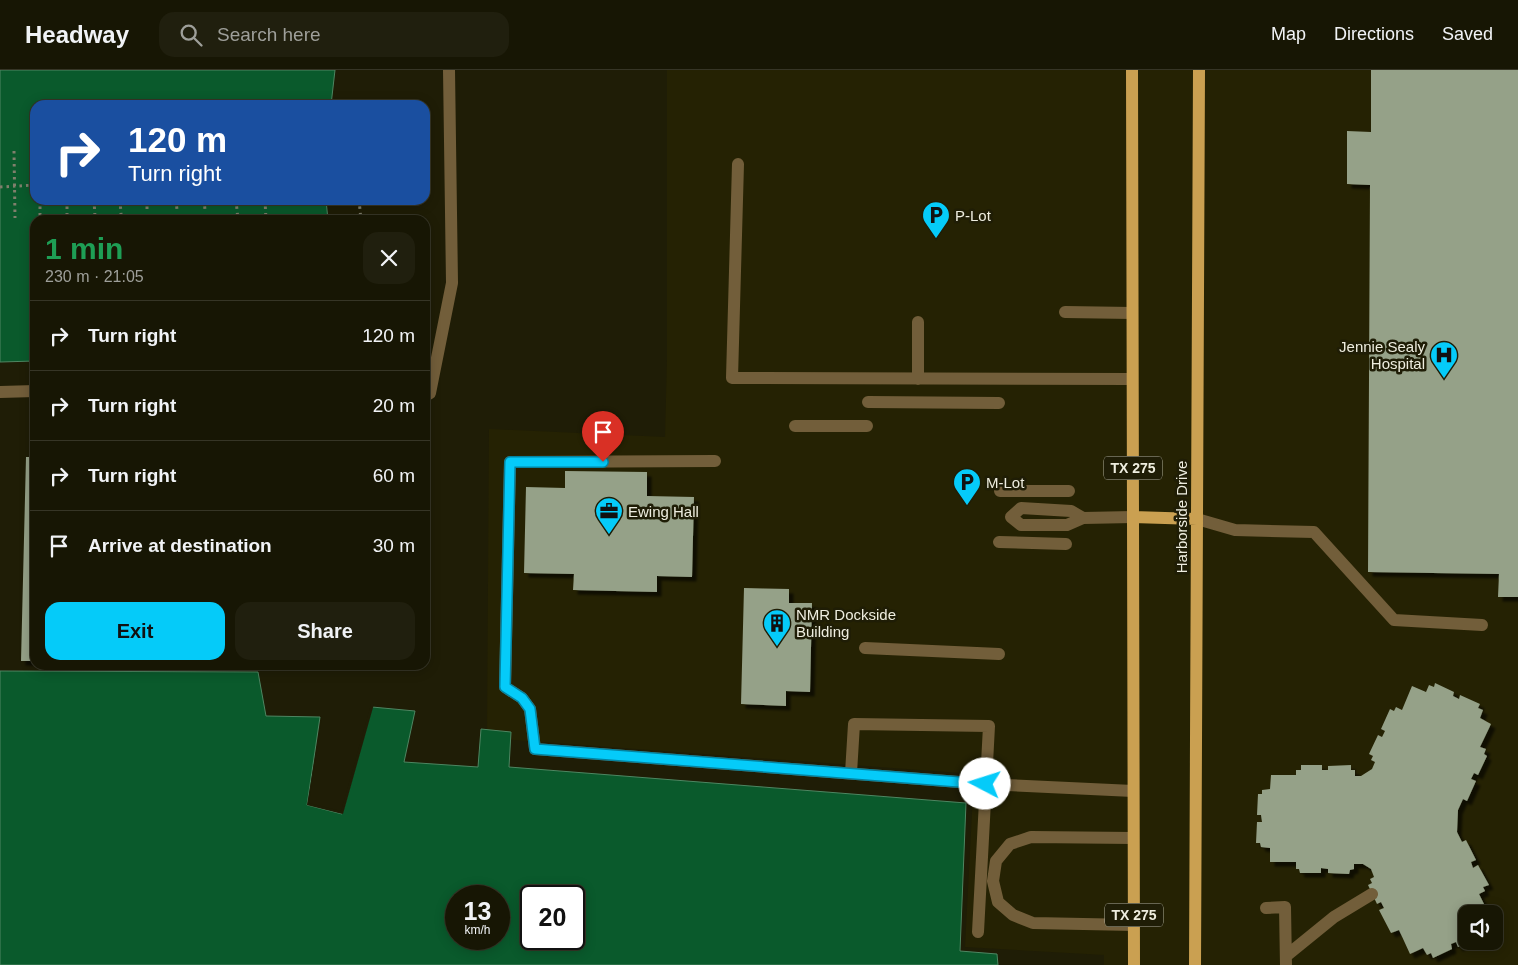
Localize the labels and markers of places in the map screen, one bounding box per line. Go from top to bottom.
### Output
parking icon: P-Lot [921,200,951,239]
place label: P-Lot [955,207,992,224]
place label: Jennie Sealy Hospital [1339,338,1425,372]
hospital icon: Jennie Sealy Hospital [1429,340,1459,379]
pin [582,411,624,462]
parking icon: M-Lot [952,467,982,506]
place label: M-Lot [986,474,1025,491]
office icon: Ewing Hall [594,496,624,535]
place label: Ewing Hall [628,503,699,520]
place label: NMR Dockside Building [796,606,896,640]
building icon: NMR Dockside Building [762,608,792,647]

